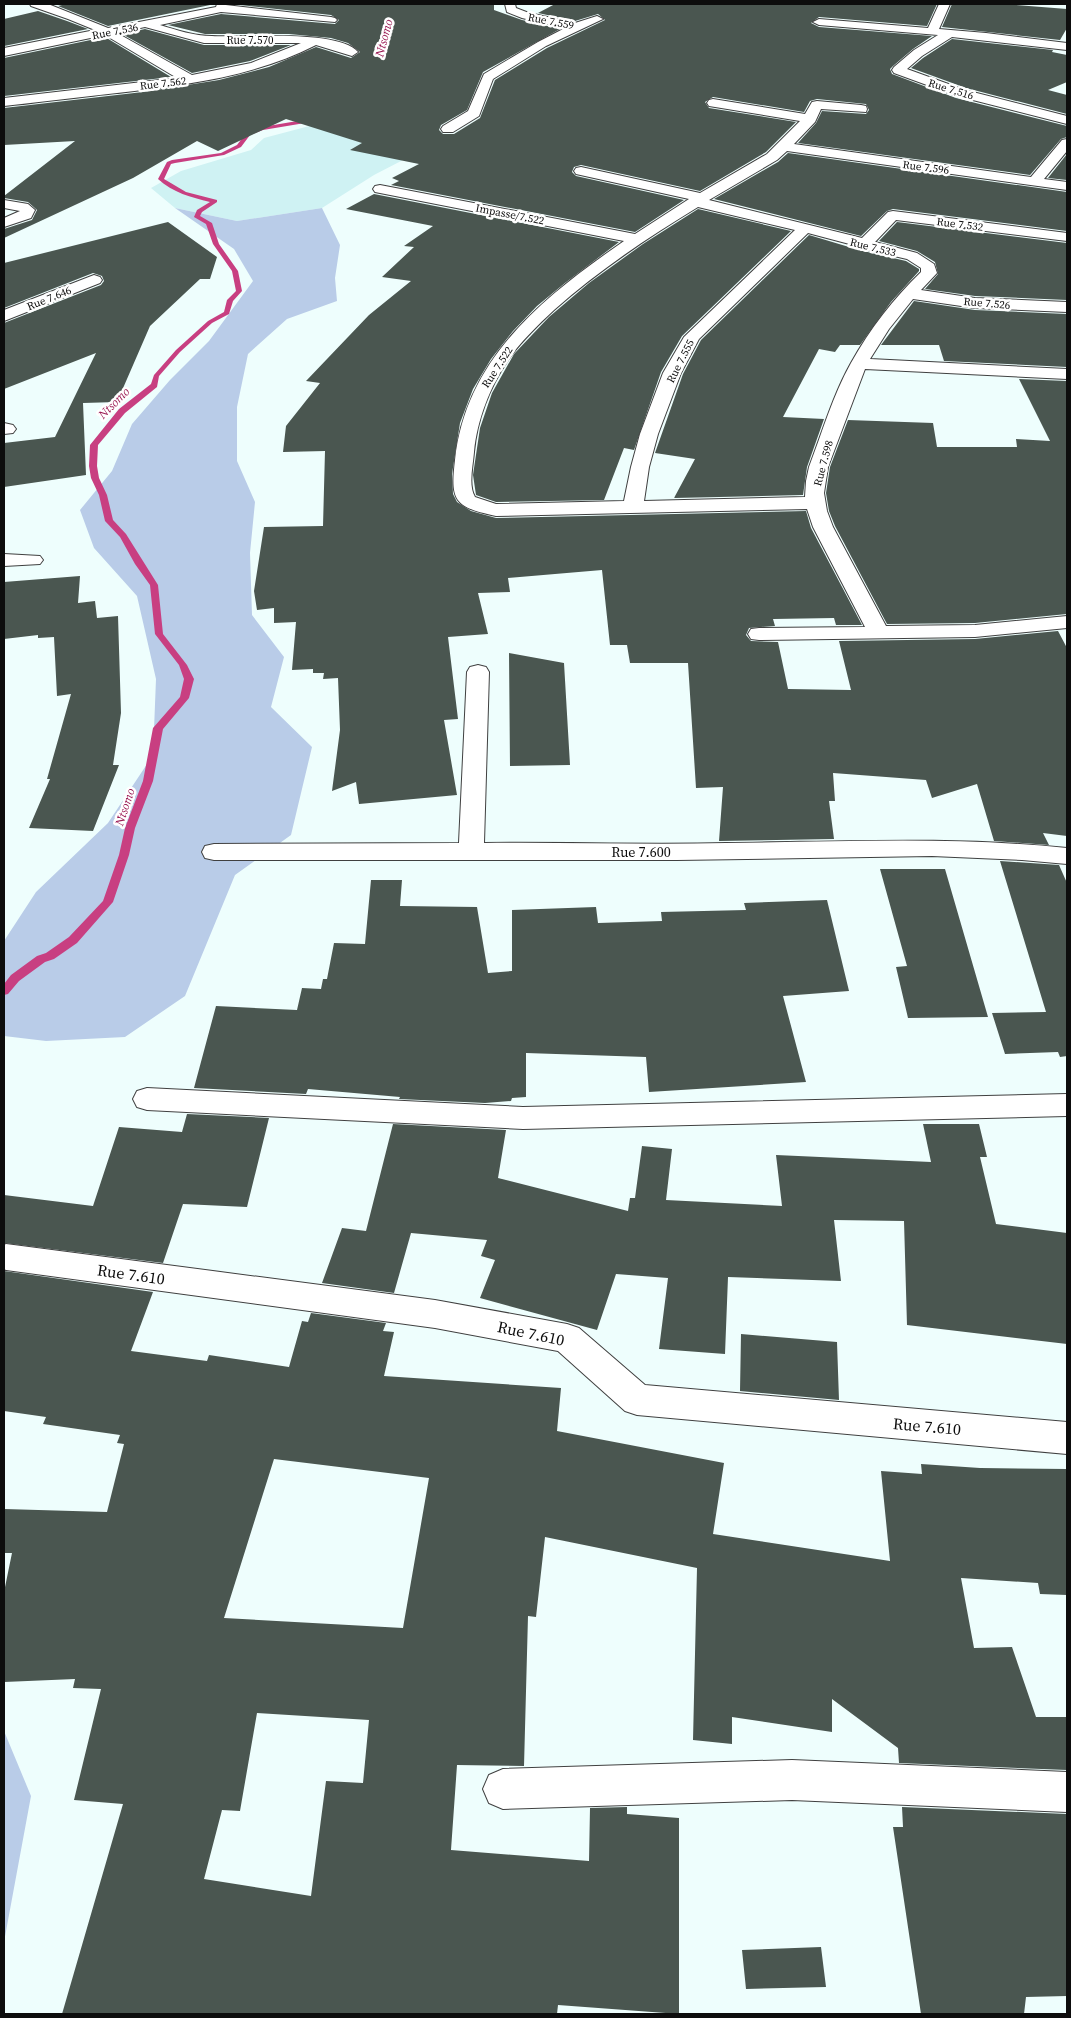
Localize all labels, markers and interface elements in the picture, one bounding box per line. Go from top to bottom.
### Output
street label: Rue 7.559 [526,10,575,33]
water label: Ntsomo [371,17,397,60]
street label: Rue 7.536 [91,20,140,43]
street label: Rue 7.570 [227,33,274,48]
street label: Rue 7.562 [139,73,188,94]
street label: Rue 7.516 [926,75,976,104]
street label: Rue 7.596 [902,157,951,178]
street label: Impasse/7.522 [474,200,546,229]
street label: Rue 7.532 [936,214,985,235]
street label: Rue 7.533 [848,235,898,261]
street label: Rue 7.646 [25,283,74,314]
street label: Rue 7.526 [963,294,1011,313]
street label: Rue 7.555 [663,337,698,385]
street label: Rue 7.522 [478,343,517,391]
water label: Ntsomo [94,384,133,423]
street label: Rue 7.598 [810,439,837,488]
water label: Ntsomo [111,786,139,829]
street label: Rue 7.600 [611,842,671,862]
street label: Rue 7.610 [96,1258,166,1290]
street label: Rue 7.610 [495,1315,567,1351]
street label: Rue 7.610 [892,1412,962,1440]

